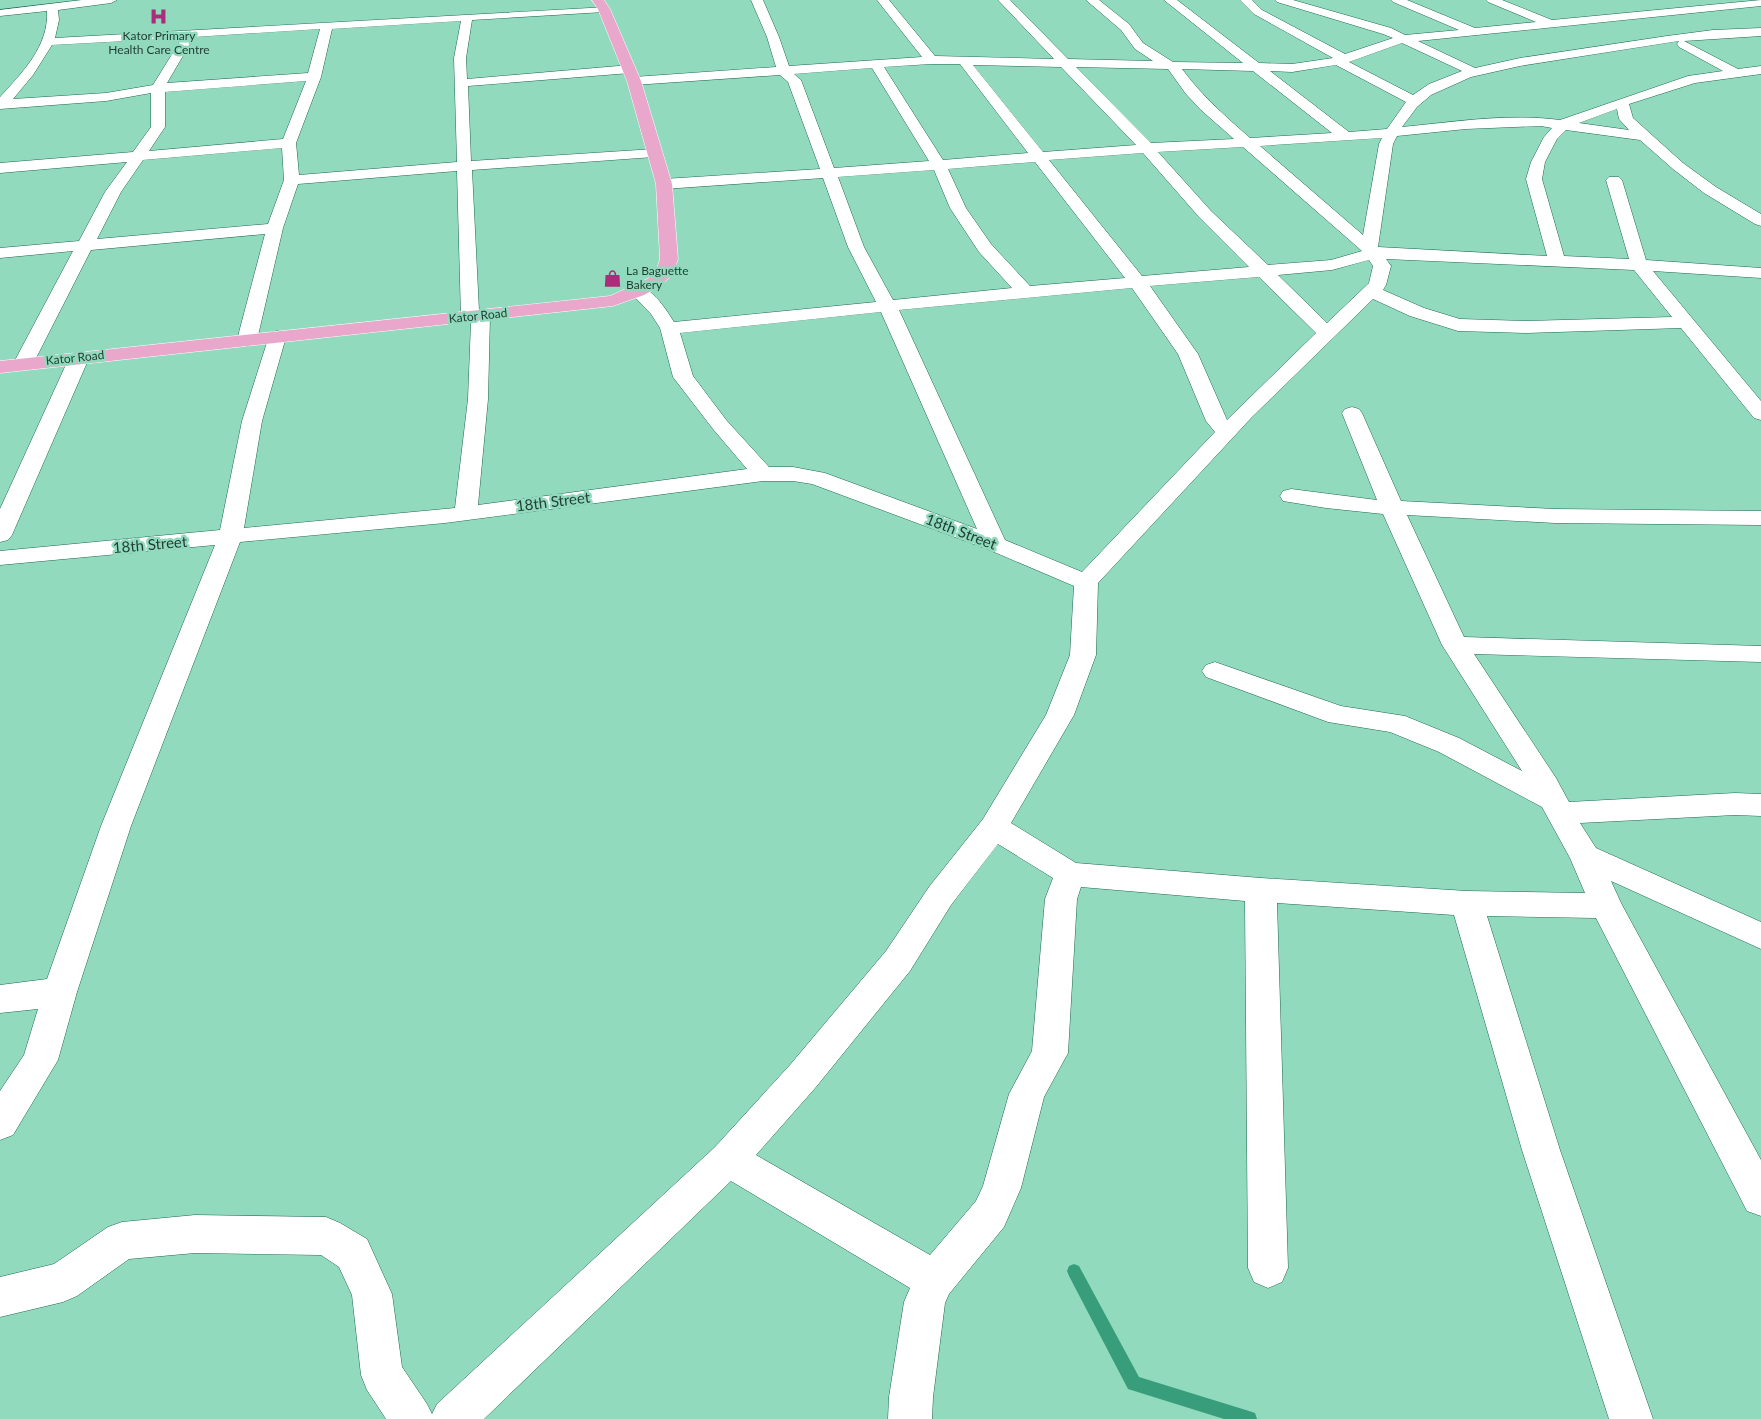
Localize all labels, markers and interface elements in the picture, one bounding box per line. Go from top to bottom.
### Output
hospital icon: Kator Primary Health Care Centre [149,7,169,27]
place label: Kator Primary Health Care Centre [108,28,210,57]
place label: La Baguette Bakery [626,263,689,292]
shop icon: La Baguette Bakery [602,268,622,288]
street label: Kator Road [448,305,508,326]
street label: Kator Road [45,347,105,368]
street label: 18th Street [515,487,592,514]
street label: 18th Street [923,509,1000,553]
street label: 18th Street [112,532,188,556]

